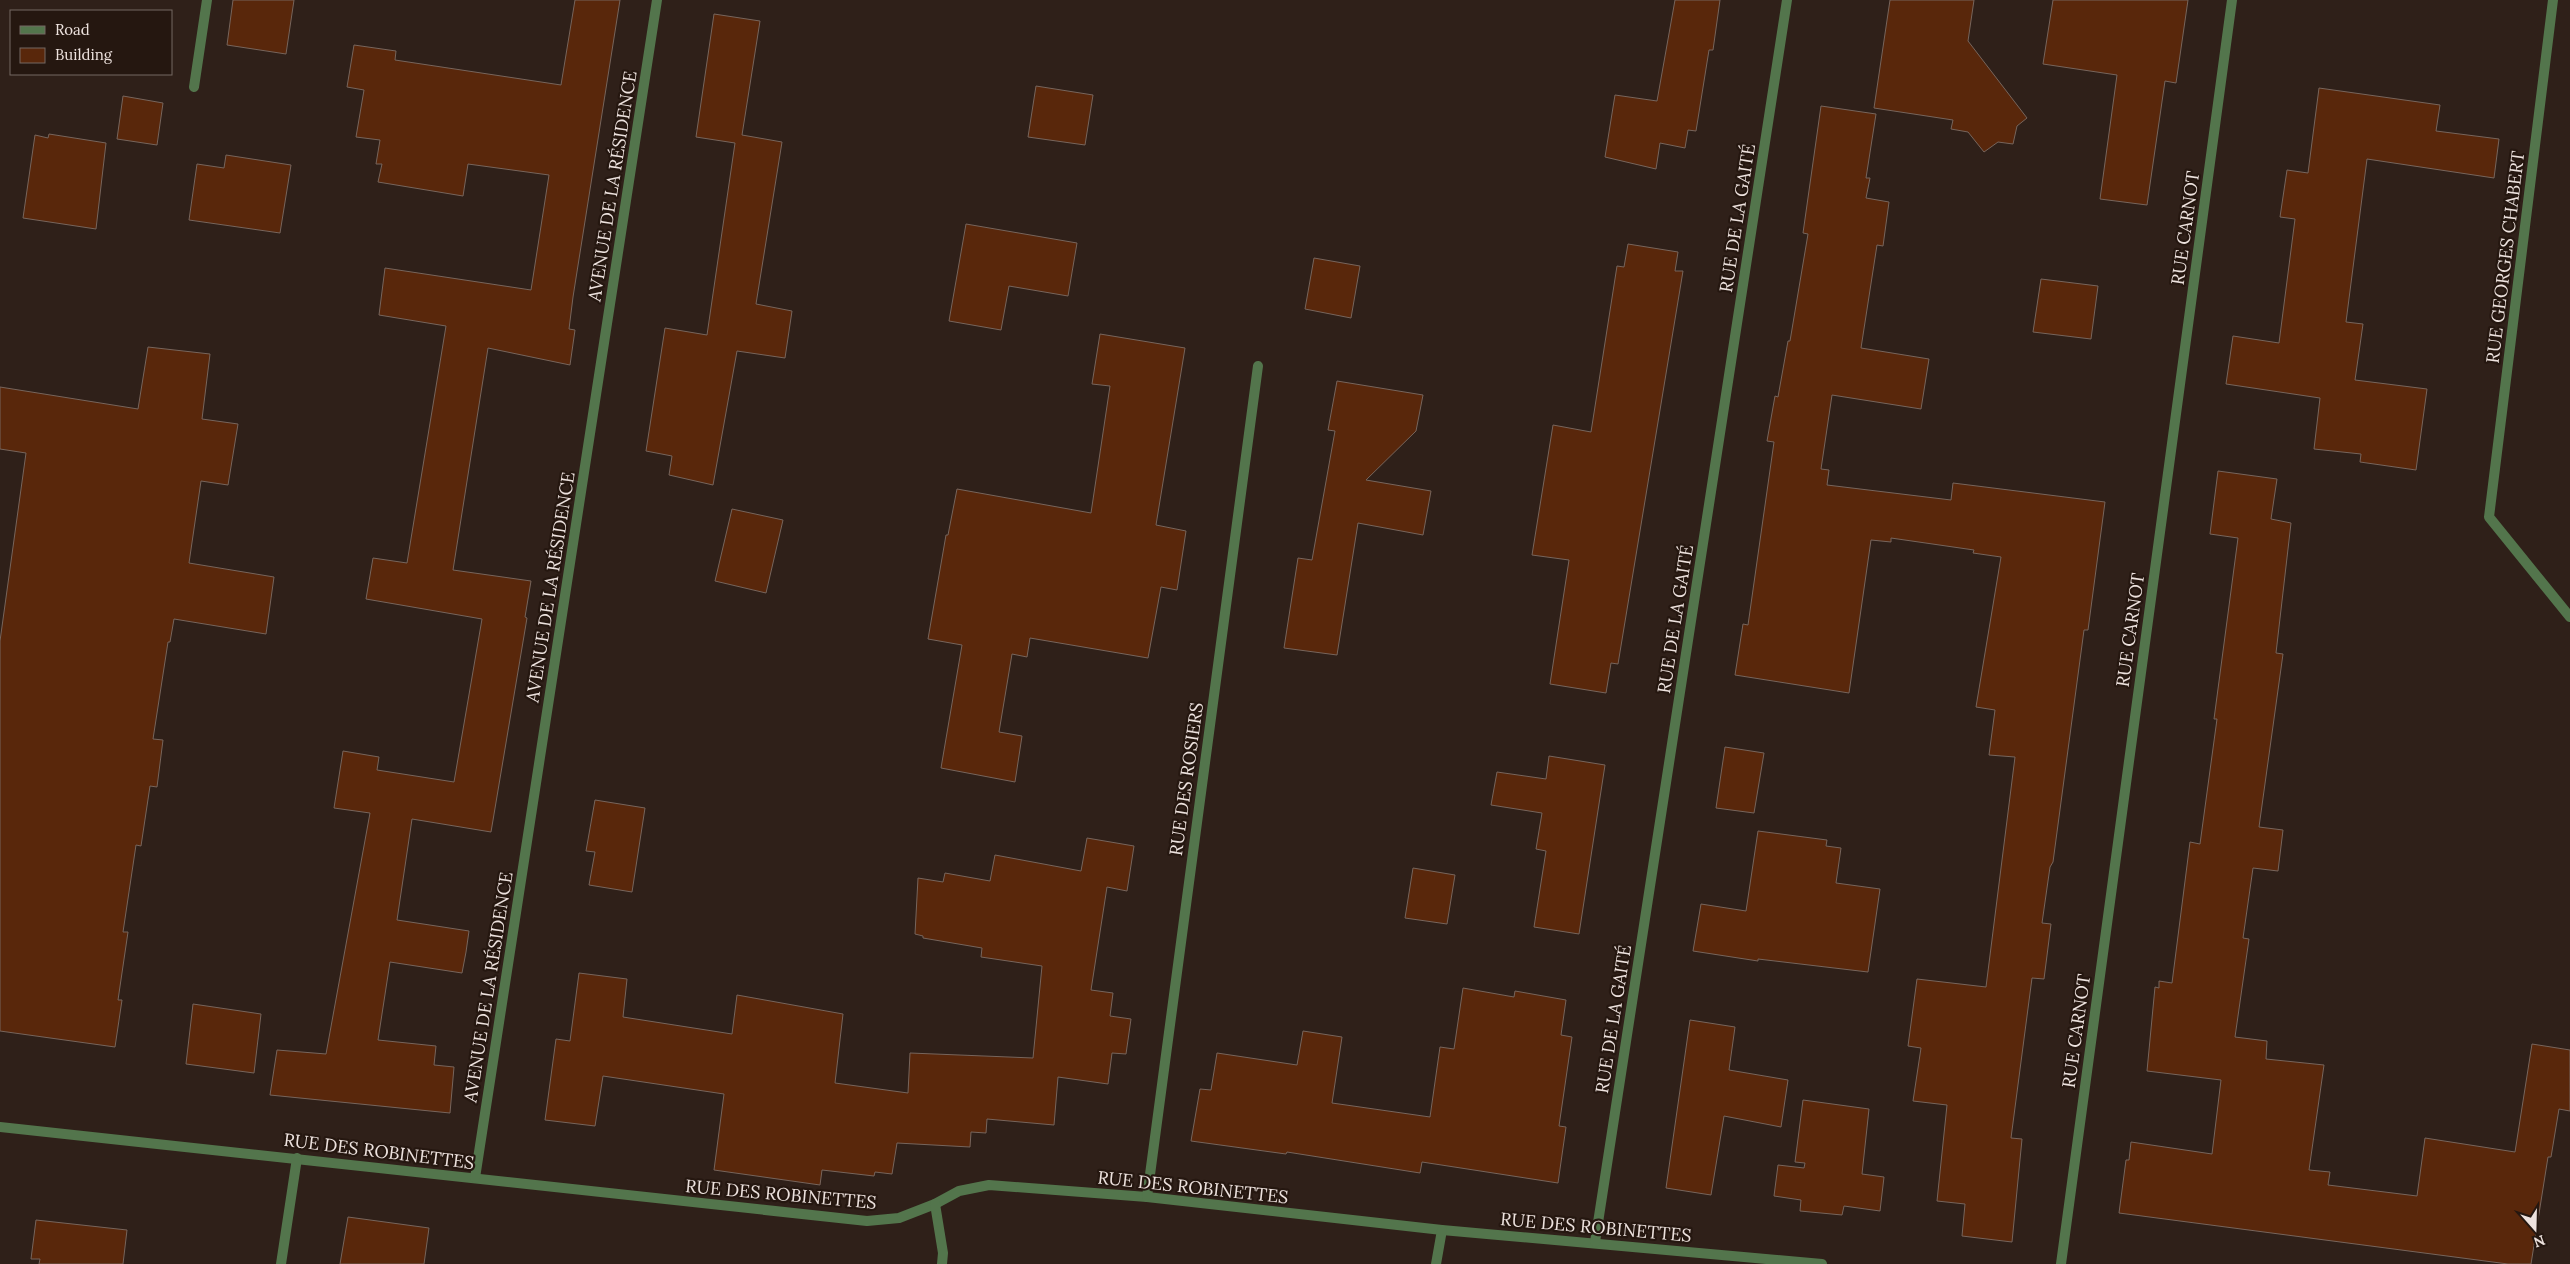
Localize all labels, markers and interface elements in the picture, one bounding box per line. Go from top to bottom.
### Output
legend [10,10,172,75]
text: Road [55,20,90,39]
text: Building [55,45,113,64]
street label: AVENUE DE LA RÉSIDENCE [582,69,642,304]
street label: RUE DE LA GAITÉ [1714,142,1760,294]
street label: RUE GEORGES CHABERT [2481,149,2529,364]
street label: RUE CARNOT [2166,169,2204,286]
street label: AVENUE DE LA RÉSIDENCE [520,470,580,705]
street label: RUE DE LA GAITÉ [1652,543,1698,695]
street label: RUE CARNOT [2111,571,2149,688]
street label: RUE DES ROSIERS [1164,701,1208,857]
street label: AVENUE DE LA RÉSIDENCE [458,870,518,1105]
street label: RUE DE LA GAITÉ [1590,943,1636,1095]
street label: RUE CARNOT [2057,972,2095,1089]
street label: RUE DES ROBINETTES [282,1128,476,1174]
street label: RUE DES ROBINETTES [1096,1166,1290,1208]
street label: RUE DES ROBINETTES [684,1174,878,1214]
north arrow [2510,1204,2560,1254]
street label: RUE DES ROBINETTES [1499,1207,1693,1247]
text: N [2531,1231,2548,1252]

